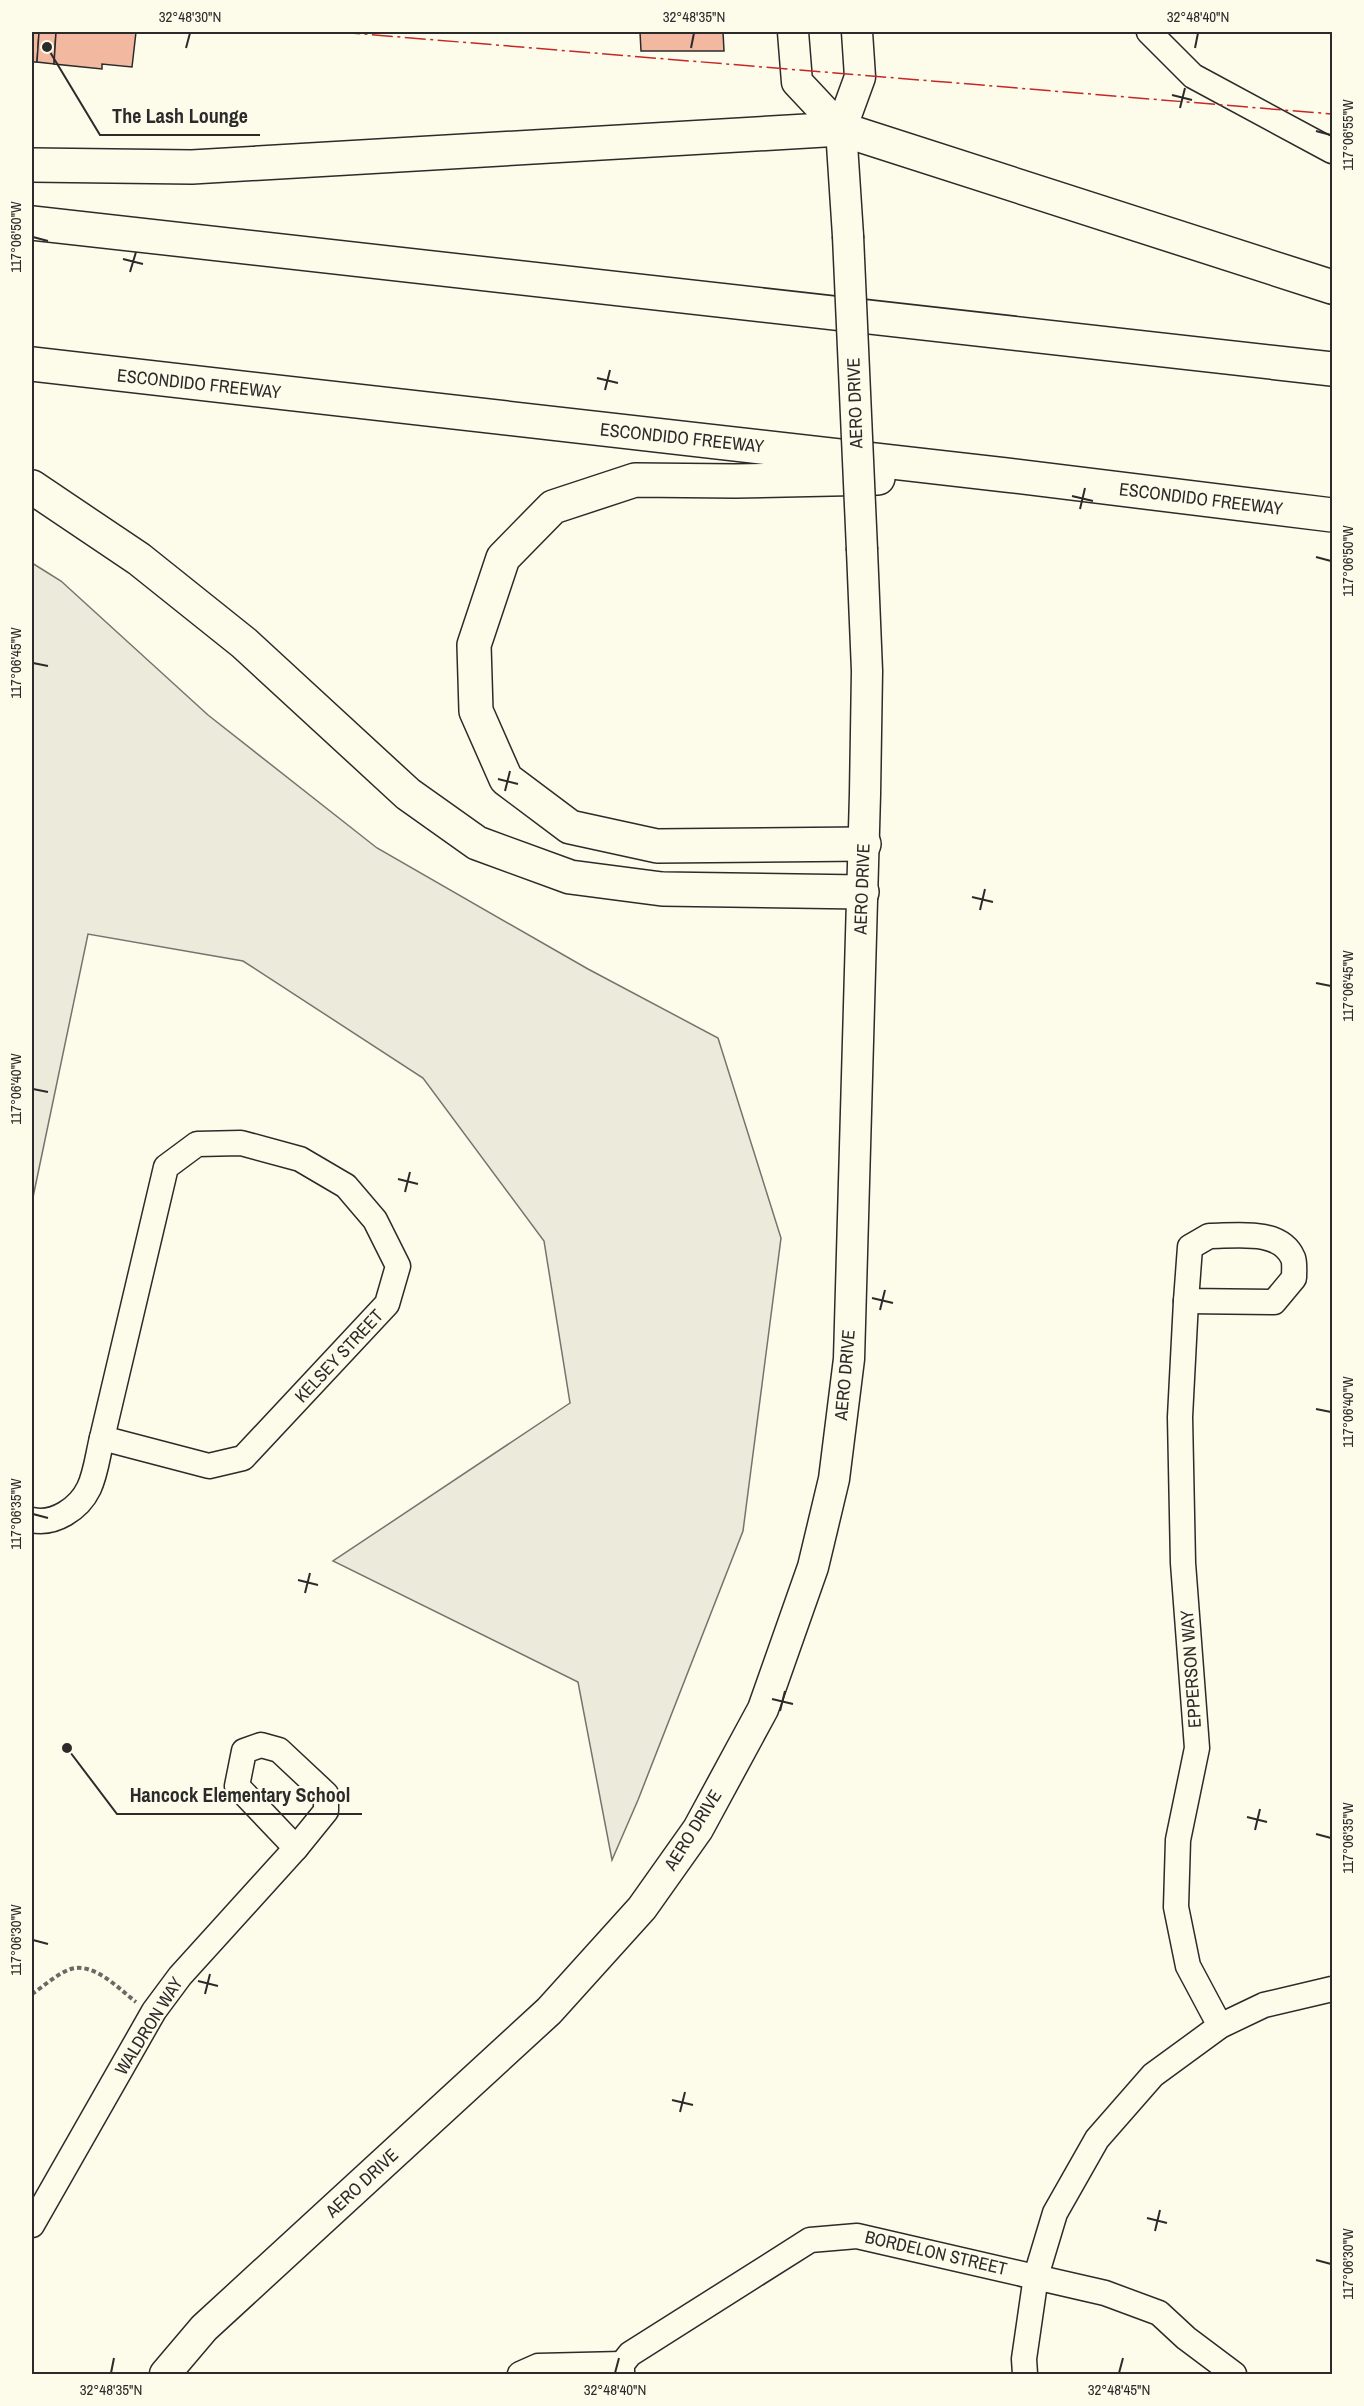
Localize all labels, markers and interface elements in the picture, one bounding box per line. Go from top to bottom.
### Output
text: 32°48'30"N [159,6,221,27]
text: 32°48'35"N [663,6,725,27]
text: 32°48'40"N [1167,6,1229,27]
callout: The Lash Lounge [100,97,260,135]
text: 117°06'55"W [1337,99,1358,171]
text: The Lash Lounge [112,102,248,129]
text: 117°06'50"W [5,201,26,273]
street label: AERO DRIVE [840,357,869,450]
street label: ESCONDIDO FREEWAY [116,362,282,405]
street label: ESCONDIDO FREEWAY [599,416,765,459]
street label: ESCONDIDO FREEWAY [1118,476,1285,521]
text: 117°06'50"W [1337,525,1358,597]
text: 117°06'45"W [5,627,26,699]
street label: AERO DRIVE [847,843,876,936]
text: 117°06'45"W [1337,950,1358,1022]
text: 117°06'40"W [5,1053,26,1125]
street label: KELSEY STREET [289,1303,389,1408]
street label: AERO DRIVE [828,1329,861,1422]
text: 117°06'40"W [1337,1376,1358,1448]
text: 117°06'35"W [5,1478,26,1550]
street label: EPPERSON WAY [1174,1609,1207,1729]
callout: Hancock Elementary School [117,1776,362,1814]
text: Hancock Elementary School [130,1781,350,1808]
street label: AERO DRIVE [657,1785,727,1876]
text: 117°06'35"W [1337,1802,1358,1874]
text: 117°06'30"W [5,1904,26,1976]
street label: WALDRON WAY [109,1972,189,2079]
street label: AERO DRIVE [319,2142,403,2224]
street label: BORDELON STREET [863,2224,1010,2281]
text: 117°06'30"W [1337,2228,1358,2300]
text: 32°48'35"N [80,2379,142,2400]
text: 32°48'40"N [584,2379,646,2400]
text: 32°48'45"N [1088,2379,1150,2400]

